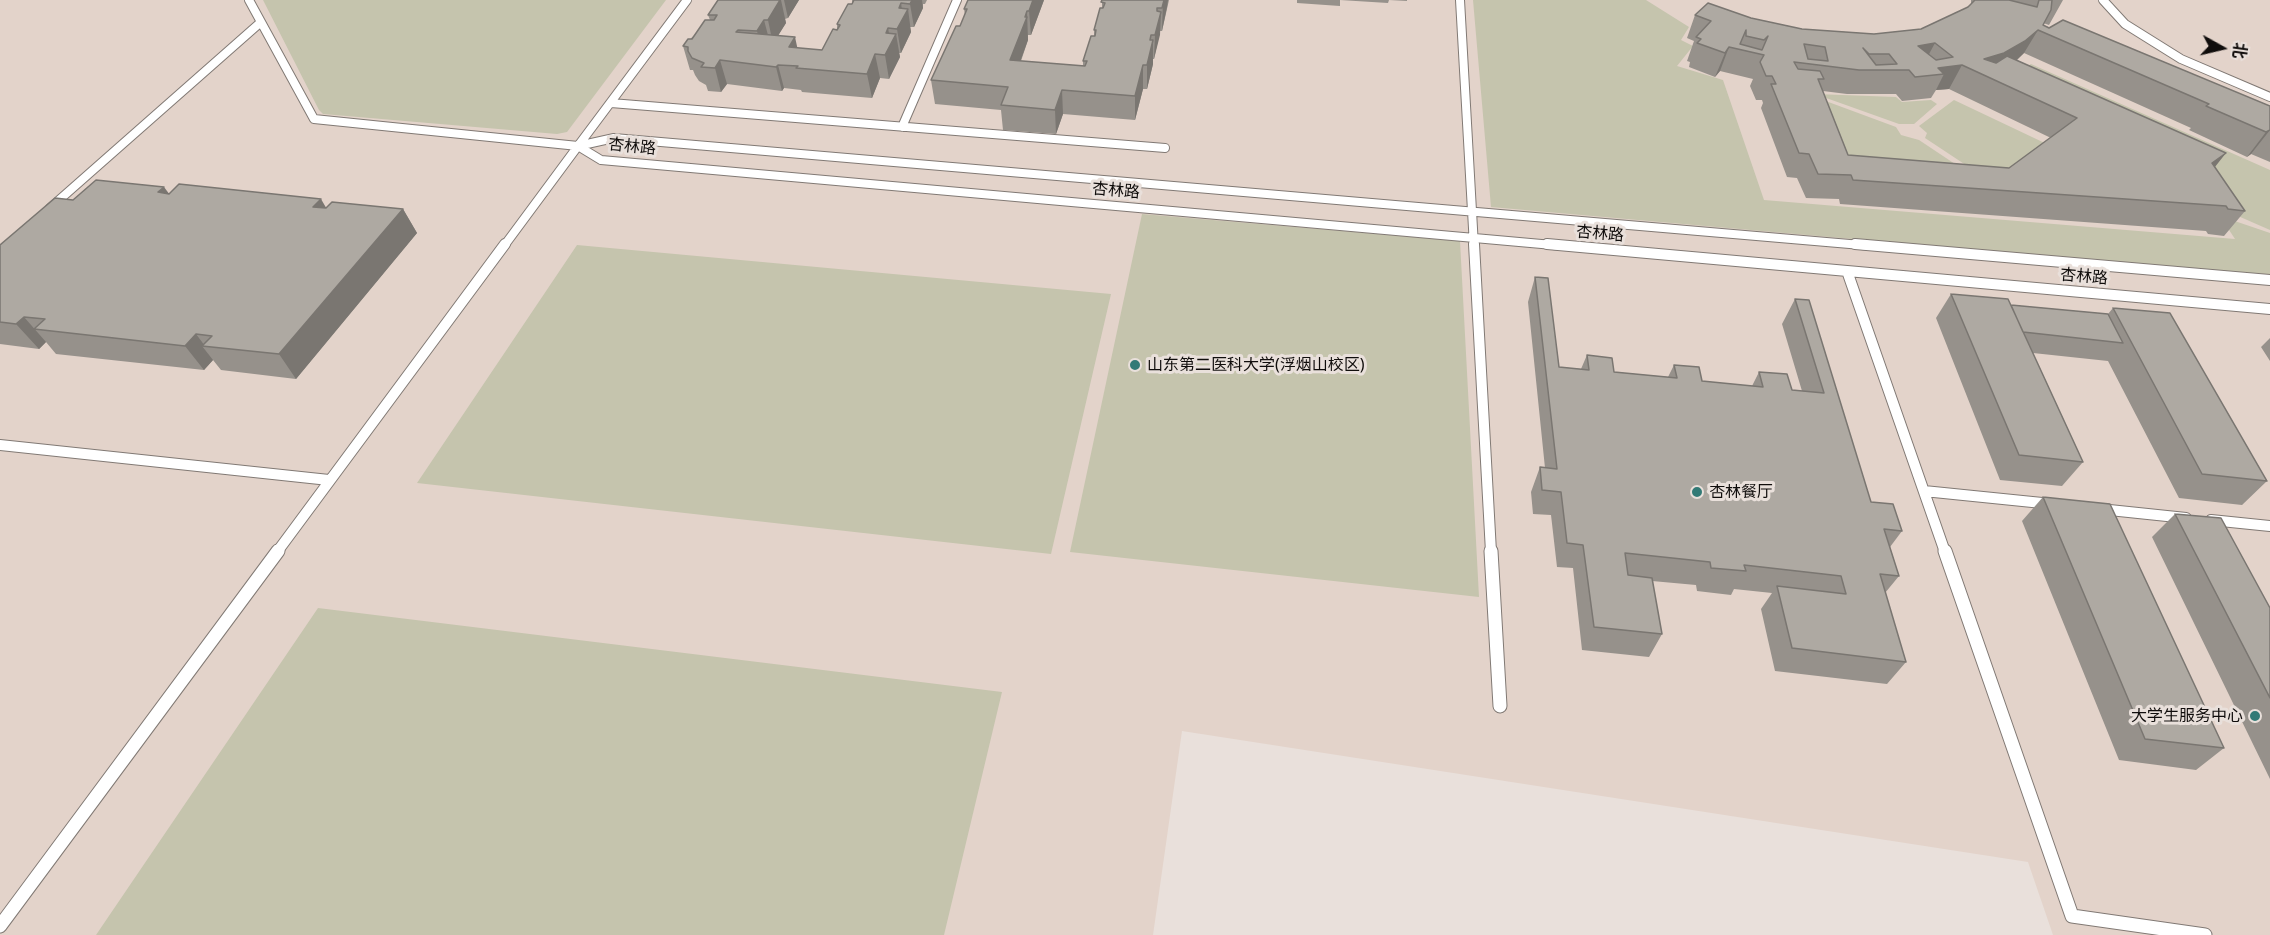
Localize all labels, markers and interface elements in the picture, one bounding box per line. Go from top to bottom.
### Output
north arrow [2192,18,2252,78]
text: 北 [2228,41,2252,60]
street label: 杏林路 [607,135,657,159]
street label: 杏林路 [1091,179,1141,203]
street label: 杏林路 [1575,222,1625,246]
street label: 杏林路 [2059,265,2109,289]
place label: 山东第二医科大学(浮烟山校区) [1147,355,1365,375]
marker: 山东第二医科大学(浮烟山校区) [1128,358,1142,372]
place label: 杏林餐厅 [1709,482,1773,502]
marker: 杏林餐厅 [1690,485,1704,499]
place label: 大学生服务中心 [2131,706,2243,726]
marker: 大学生服务中心 [2248,709,2262,723]

